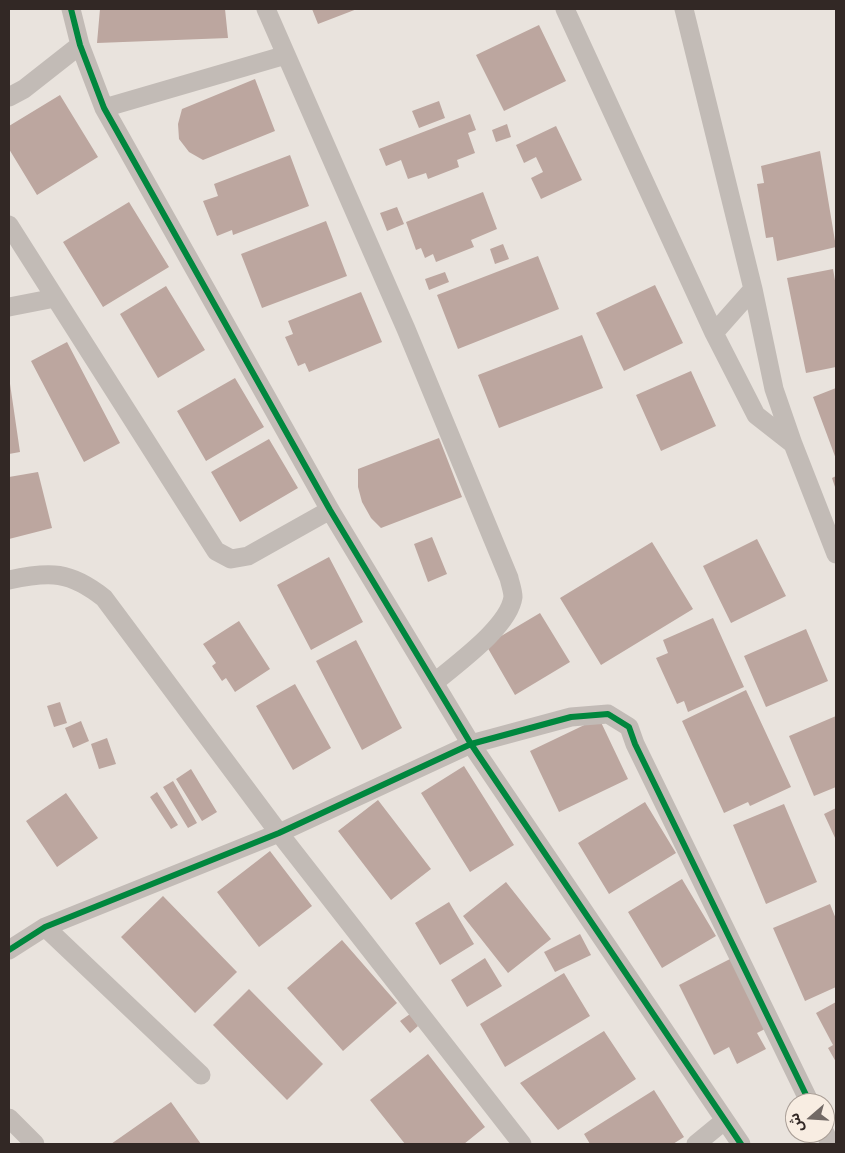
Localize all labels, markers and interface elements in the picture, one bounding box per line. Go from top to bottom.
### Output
north arrow [785,1093,835,1143]
text: ش [784,1110,809,1135]

